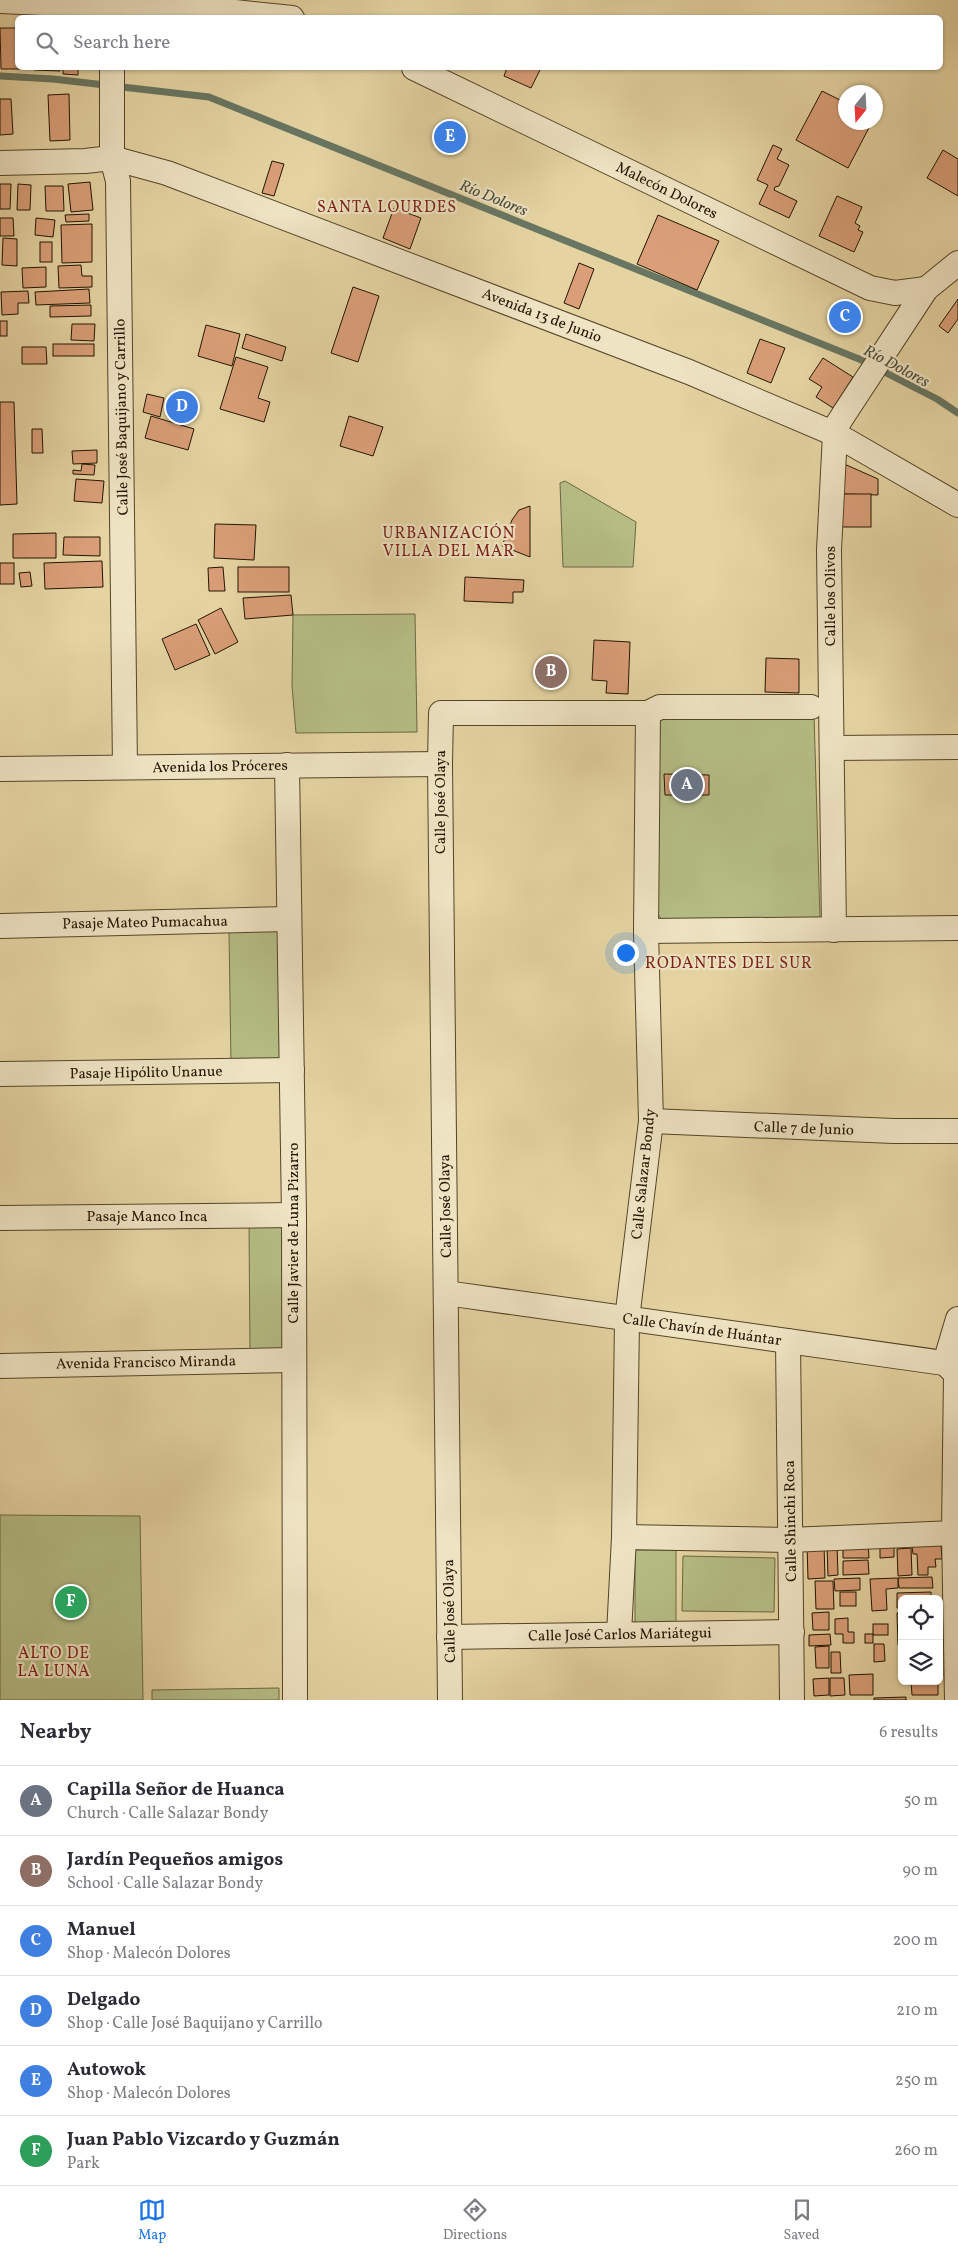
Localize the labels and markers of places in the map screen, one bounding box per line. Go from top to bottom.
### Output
pin: E [434,118,466,156]
pin: C [829,298,861,336]
pin: D [166,388,198,426]
pin: B [535,653,567,691]
pin: A [671,766,703,804]
pin: F [55,1583,87,1621]

